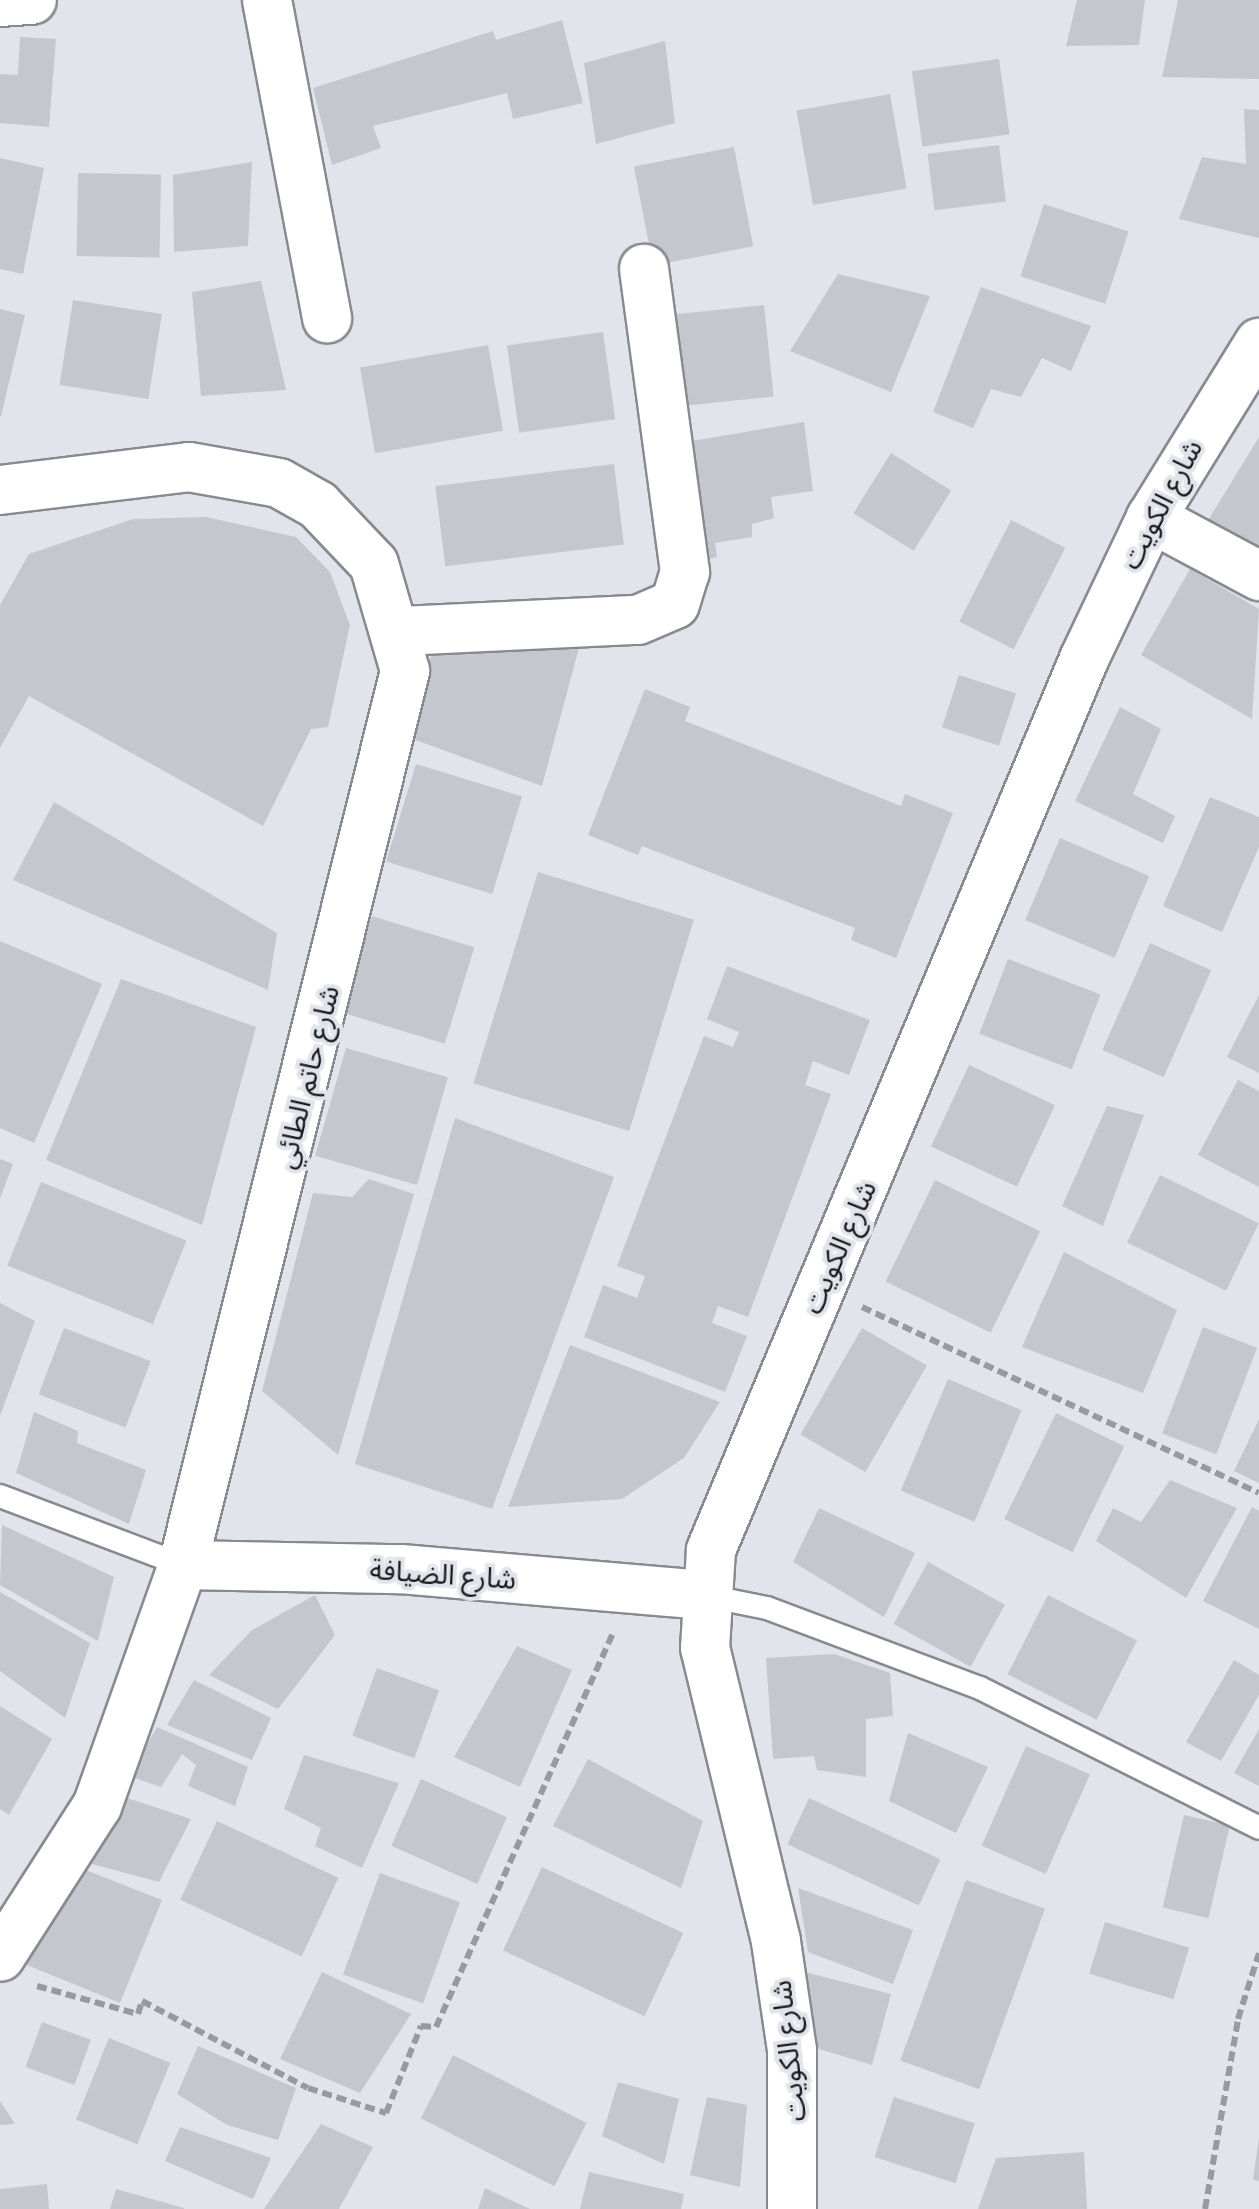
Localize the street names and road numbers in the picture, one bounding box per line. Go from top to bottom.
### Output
street label: شارع الكويت [1113,433,1209,575]
street label: شارع حاتم الطائي [268,982,346,1172]
street label: شارع الكويت [795,1175,883,1319]
street label: شارع الضيافة [369,1552,517,1596]
street label: شارع الكويت [764,1979,812,2123]

